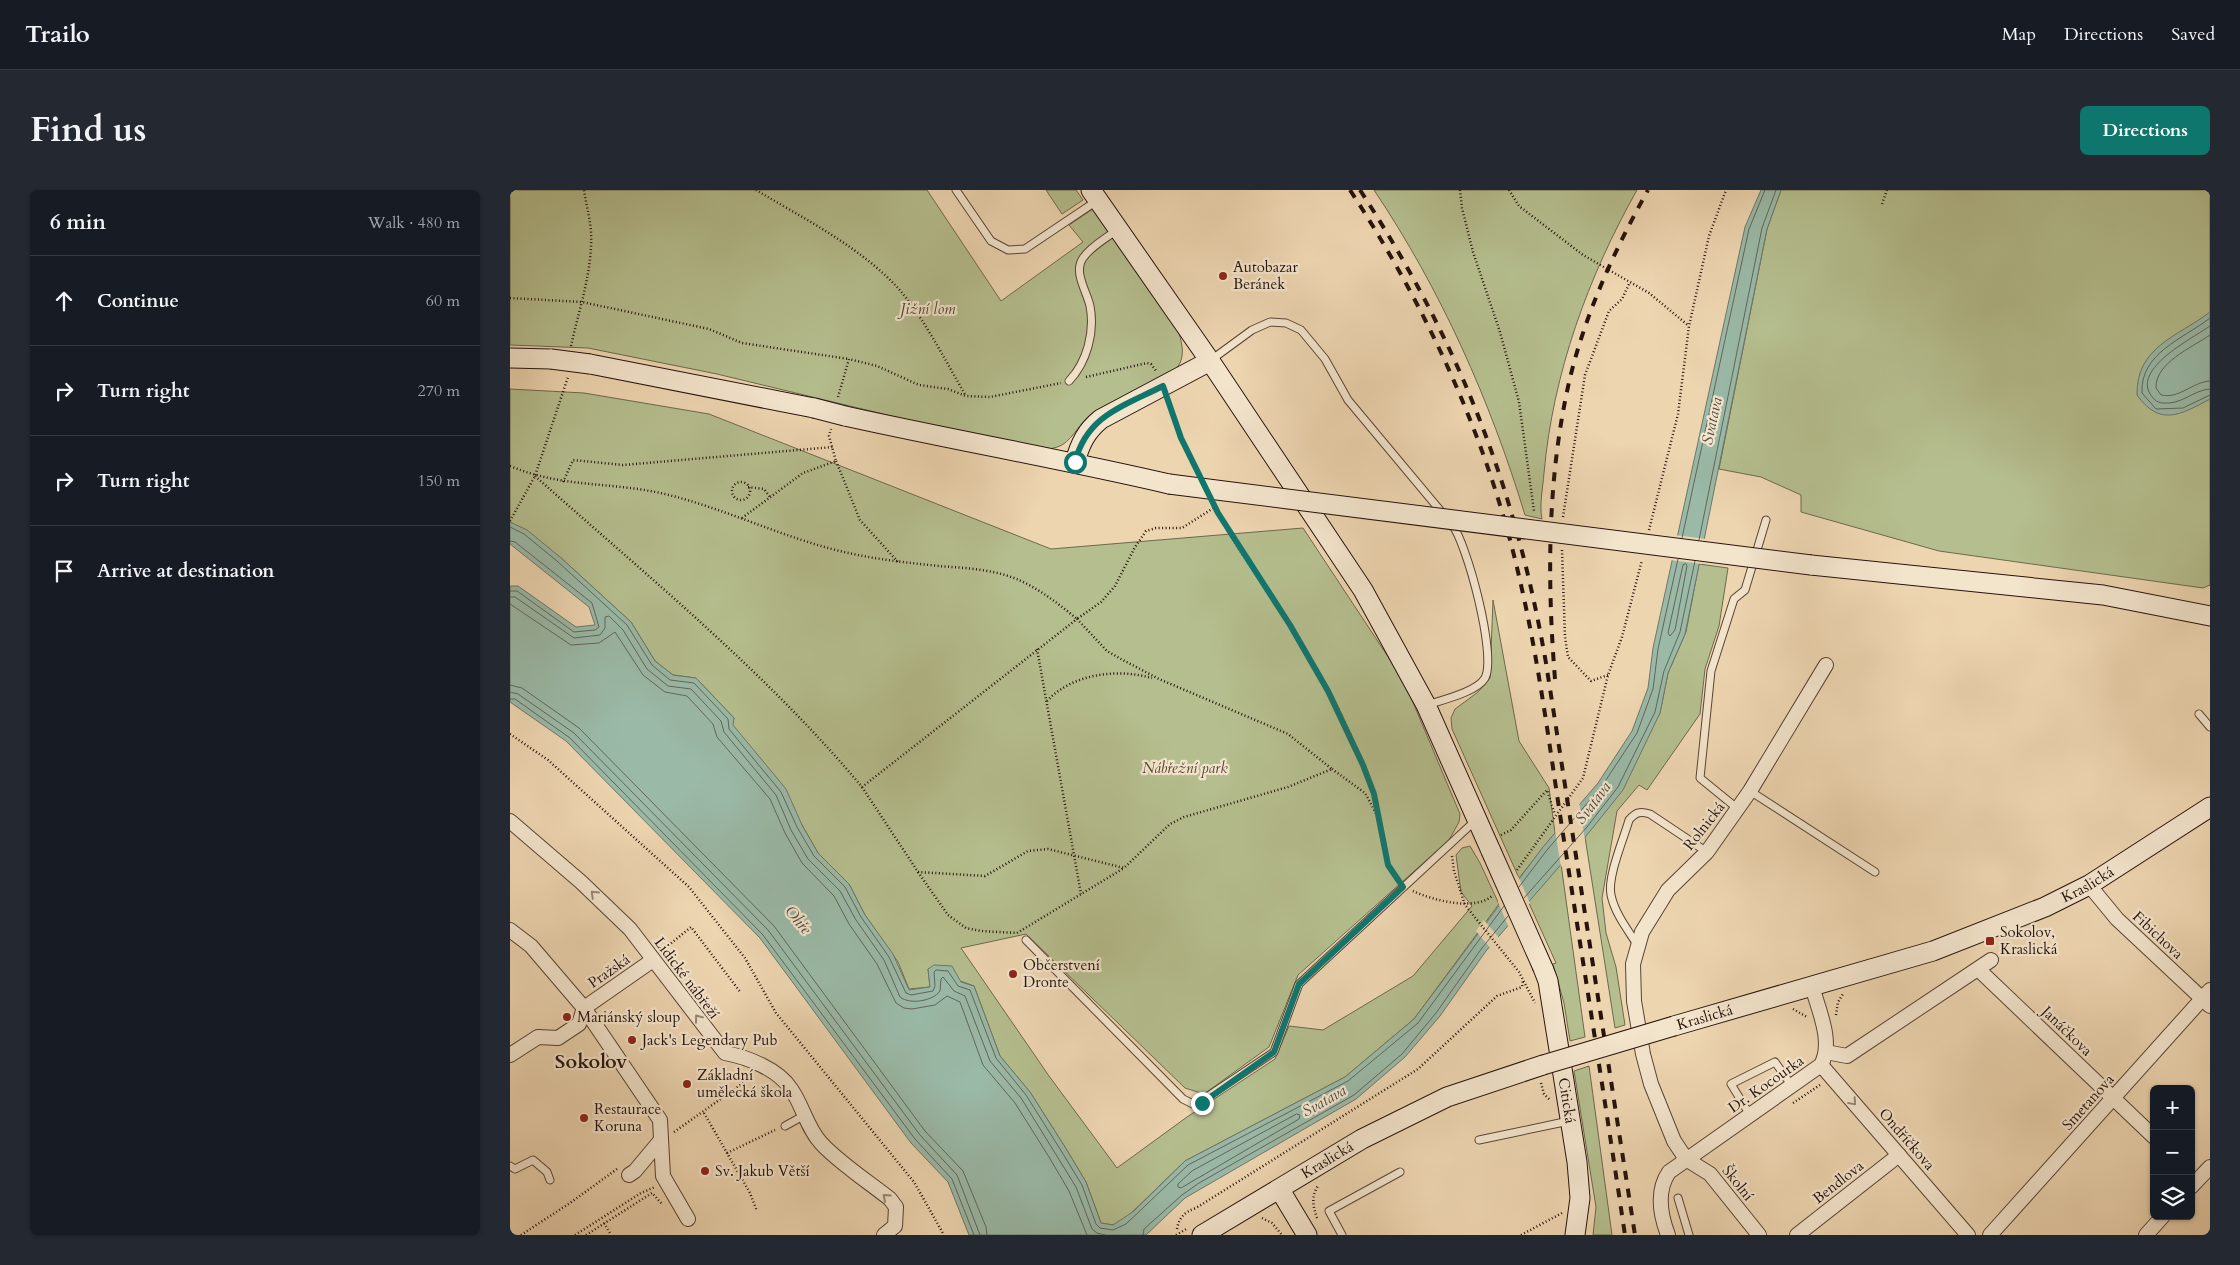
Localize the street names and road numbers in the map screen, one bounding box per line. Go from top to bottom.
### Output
street label: Rolnická [1679,797,1730,854]
street label: Kraslická [2058,861,2118,907]
street label: Fibichova [2128,906,2188,964]
street label: Lidické nábřeží [650,933,724,1023]
street label: Pražská [584,949,634,993]
street label: Kraslická [1674,999,1736,1035]
street label: Janáčkova [2036,1000,2097,1061]
street label: Dr. Kocourka [1724,1050,1808,1117]
street label: Smetanova [2058,1069,2119,1134]
street label: Citická [1554,1076,1581,1125]
street label: Ondříčkova [1874,1104,1940,1175]
street label: Kraslická [1297,1136,1357,1183]
street label: Bendlova [1808,1155,1868,1208]
street label: Školní [1718,1161,1758,1205]

